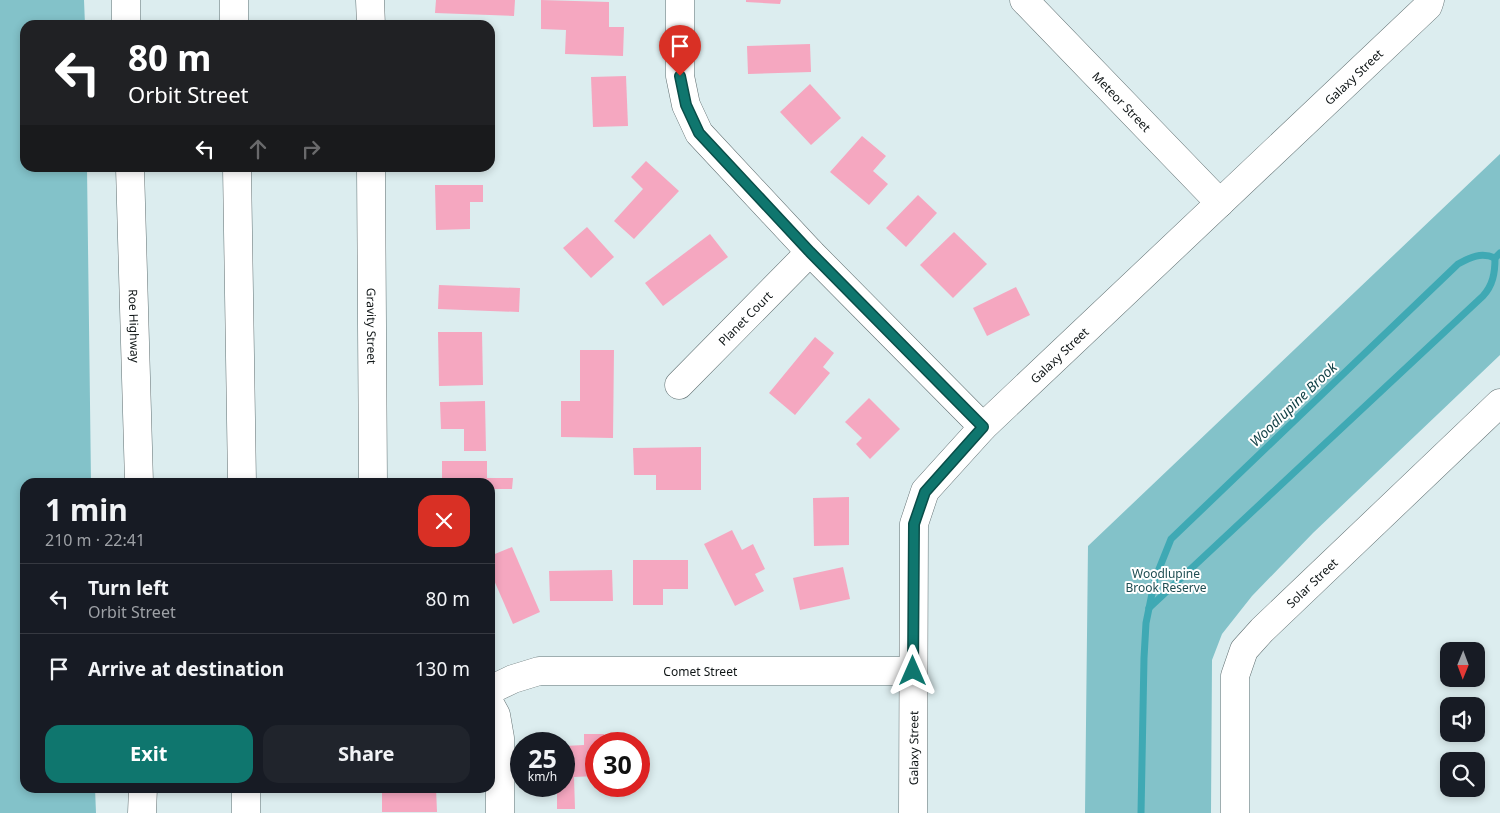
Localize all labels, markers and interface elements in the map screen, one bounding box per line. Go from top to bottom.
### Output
pin [659,25,701,76]
icon: arrive [666,32,694,60]
text: 80 m [128,34,211,81]
icon: left [45,40,110,105]
street label: Galaxy Street [1320,44,1387,108]
street label: Meteor Street [1089,68,1156,136]
text: Orbit Street [128,79,249,109]
icon: left [191,135,219,163]
icon: ahead [244,135,272,163]
icon: right [297,135,325,163]
street label: Planet Court [714,287,776,349]
street label: Gravity Street [363,288,381,365]
street label: Roe Highway [125,289,144,364]
street label: Galaxy Street [1026,323,1093,387]
water label: Woodlupine Brook [1245,357,1341,450]
text: 1 min [45,489,128,530]
button: close [418,495,470,547]
text: 210 m · 22:41 [45,529,145,551]
street label: Solar Street [1282,554,1342,611]
park label: Woodlupine Brook Reserve [1125,565,1207,596]
text: Turn left [88,575,169,601]
icon: left [45,585,73,613]
text: 80 m [426,586,470,612]
text: Orbit Street [88,601,176,623]
north arrow [1440,642,1485,688]
map controls [1440,642,1485,797]
position arrow [886,644,938,696]
icon: arrive [45,655,73,683]
text: Arrive at destination [88,656,284,682]
text: 130 m [415,656,470,682]
street label: Comet Street [663,663,738,680]
button: sound [1440,697,1485,742]
street label: Galaxy Street [905,710,922,785]
button: Exit [45,725,253,783]
button: Share [263,725,470,783]
speed limit sign: 30 [585,732,650,797]
text: 25 [528,741,557,775]
button: search [1440,752,1485,797]
text: km/h [528,768,557,785]

